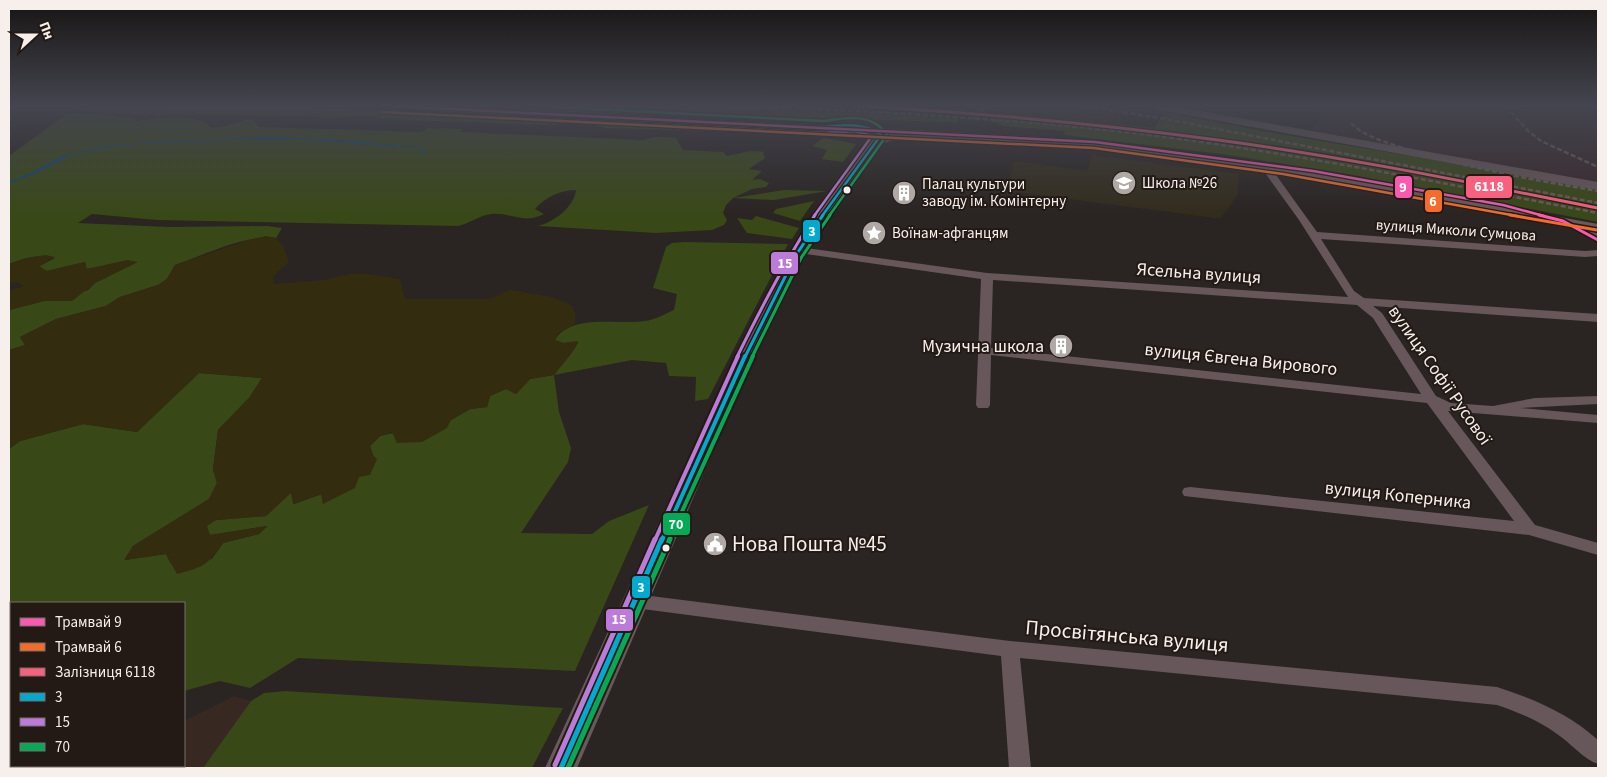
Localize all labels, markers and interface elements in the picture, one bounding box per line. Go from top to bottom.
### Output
north arrow [10,10,60,60]
text: Пн [34,19,59,42]
school or university icon: Школа №26 [1111,170,1137,196]
place label: Школа №26 [1142,173,1217,194]
place label: Палац культури заводу ім. Комінтерну [922,174,1066,212]
line badge: 9 [1394,175,1413,199]
line badge: 6118 [1465,175,1513,199]
text: 6118 [1474,177,1504,197]
text: 9 [1399,178,1407,198]
building icon: Палац культури заводу ім. Комінтерну [891,180,917,206]
unlabelled marker [842,185,852,195]
line badge: 6 [1424,189,1443,213]
text: 6 [1429,192,1437,212]
street label: вулиця Миколи Сумцова [1375,214,1537,247]
line badge: 3 [802,219,821,243]
place icon: Воїнам-афганцям [861,220,887,246]
text: 3 [808,222,816,242]
place label: Воїнам-афганцям [892,223,1009,244]
line badge: 15 [770,251,799,275]
text: 15 [778,254,792,274]
street label: Ясельна вулиця [1136,257,1262,290]
street label: вулиця Софії Русової [1382,300,1498,451]
building icon: Музична школа [1048,333,1074,359]
place label: Музична школа [922,334,1044,359]
street label: вулиця Євгена Вирового [1143,337,1339,382]
street label: вулиця Коперника [1324,475,1472,516]
line badge: 70 [662,512,691,536]
text: 70 [669,515,683,535]
place label: Нова Пошта №45 [732,529,887,559]
public building icon: Нова Пошта №45 [702,531,728,557]
unlabelled marker [661,543,671,553]
line badge: 3 [631,575,651,599]
text: 3 [637,578,645,598]
legend [10,602,185,767]
line badge: 15 [605,608,634,632]
text: 15 [612,610,626,630]
text: Трамвай 9 [55,612,122,633]
street label: Просвітянська вулиця [1024,612,1230,660]
text: Трамвай 6 [55,637,122,658]
text: Залізниця 6118 [55,662,155,683]
text: 3 [55,687,62,708]
text: 15 [55,712,70,733]
text: 70 [55,737,70,758]

